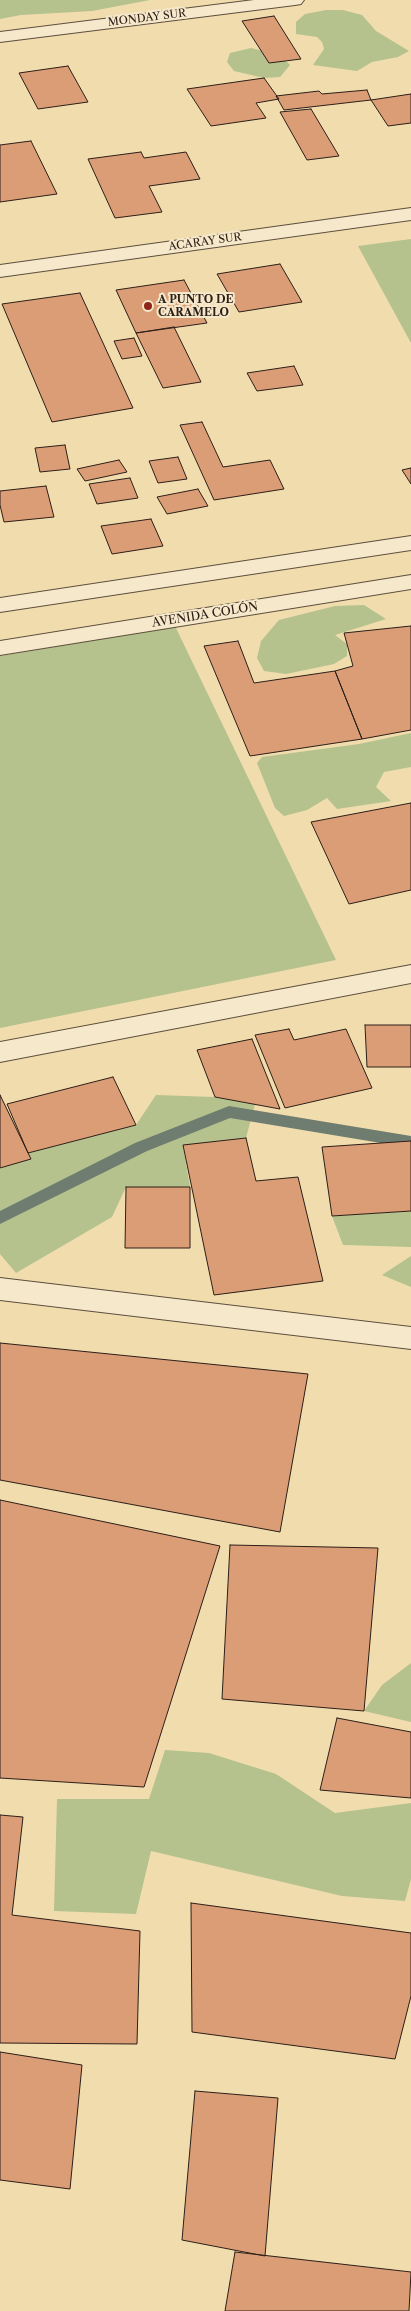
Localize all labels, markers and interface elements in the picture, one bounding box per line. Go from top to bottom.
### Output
street label: MONDAY SUR [107,7,187,29]
street label: ACARAY SUR [168,230,242,254]
place label: A PUNTO DE CARAMELO [158,293,233,319]
marker: A PUNTO DE CARAMELO [142,300,154,312]
street label: AVENIDA COLÓN [151,599,259,631]

